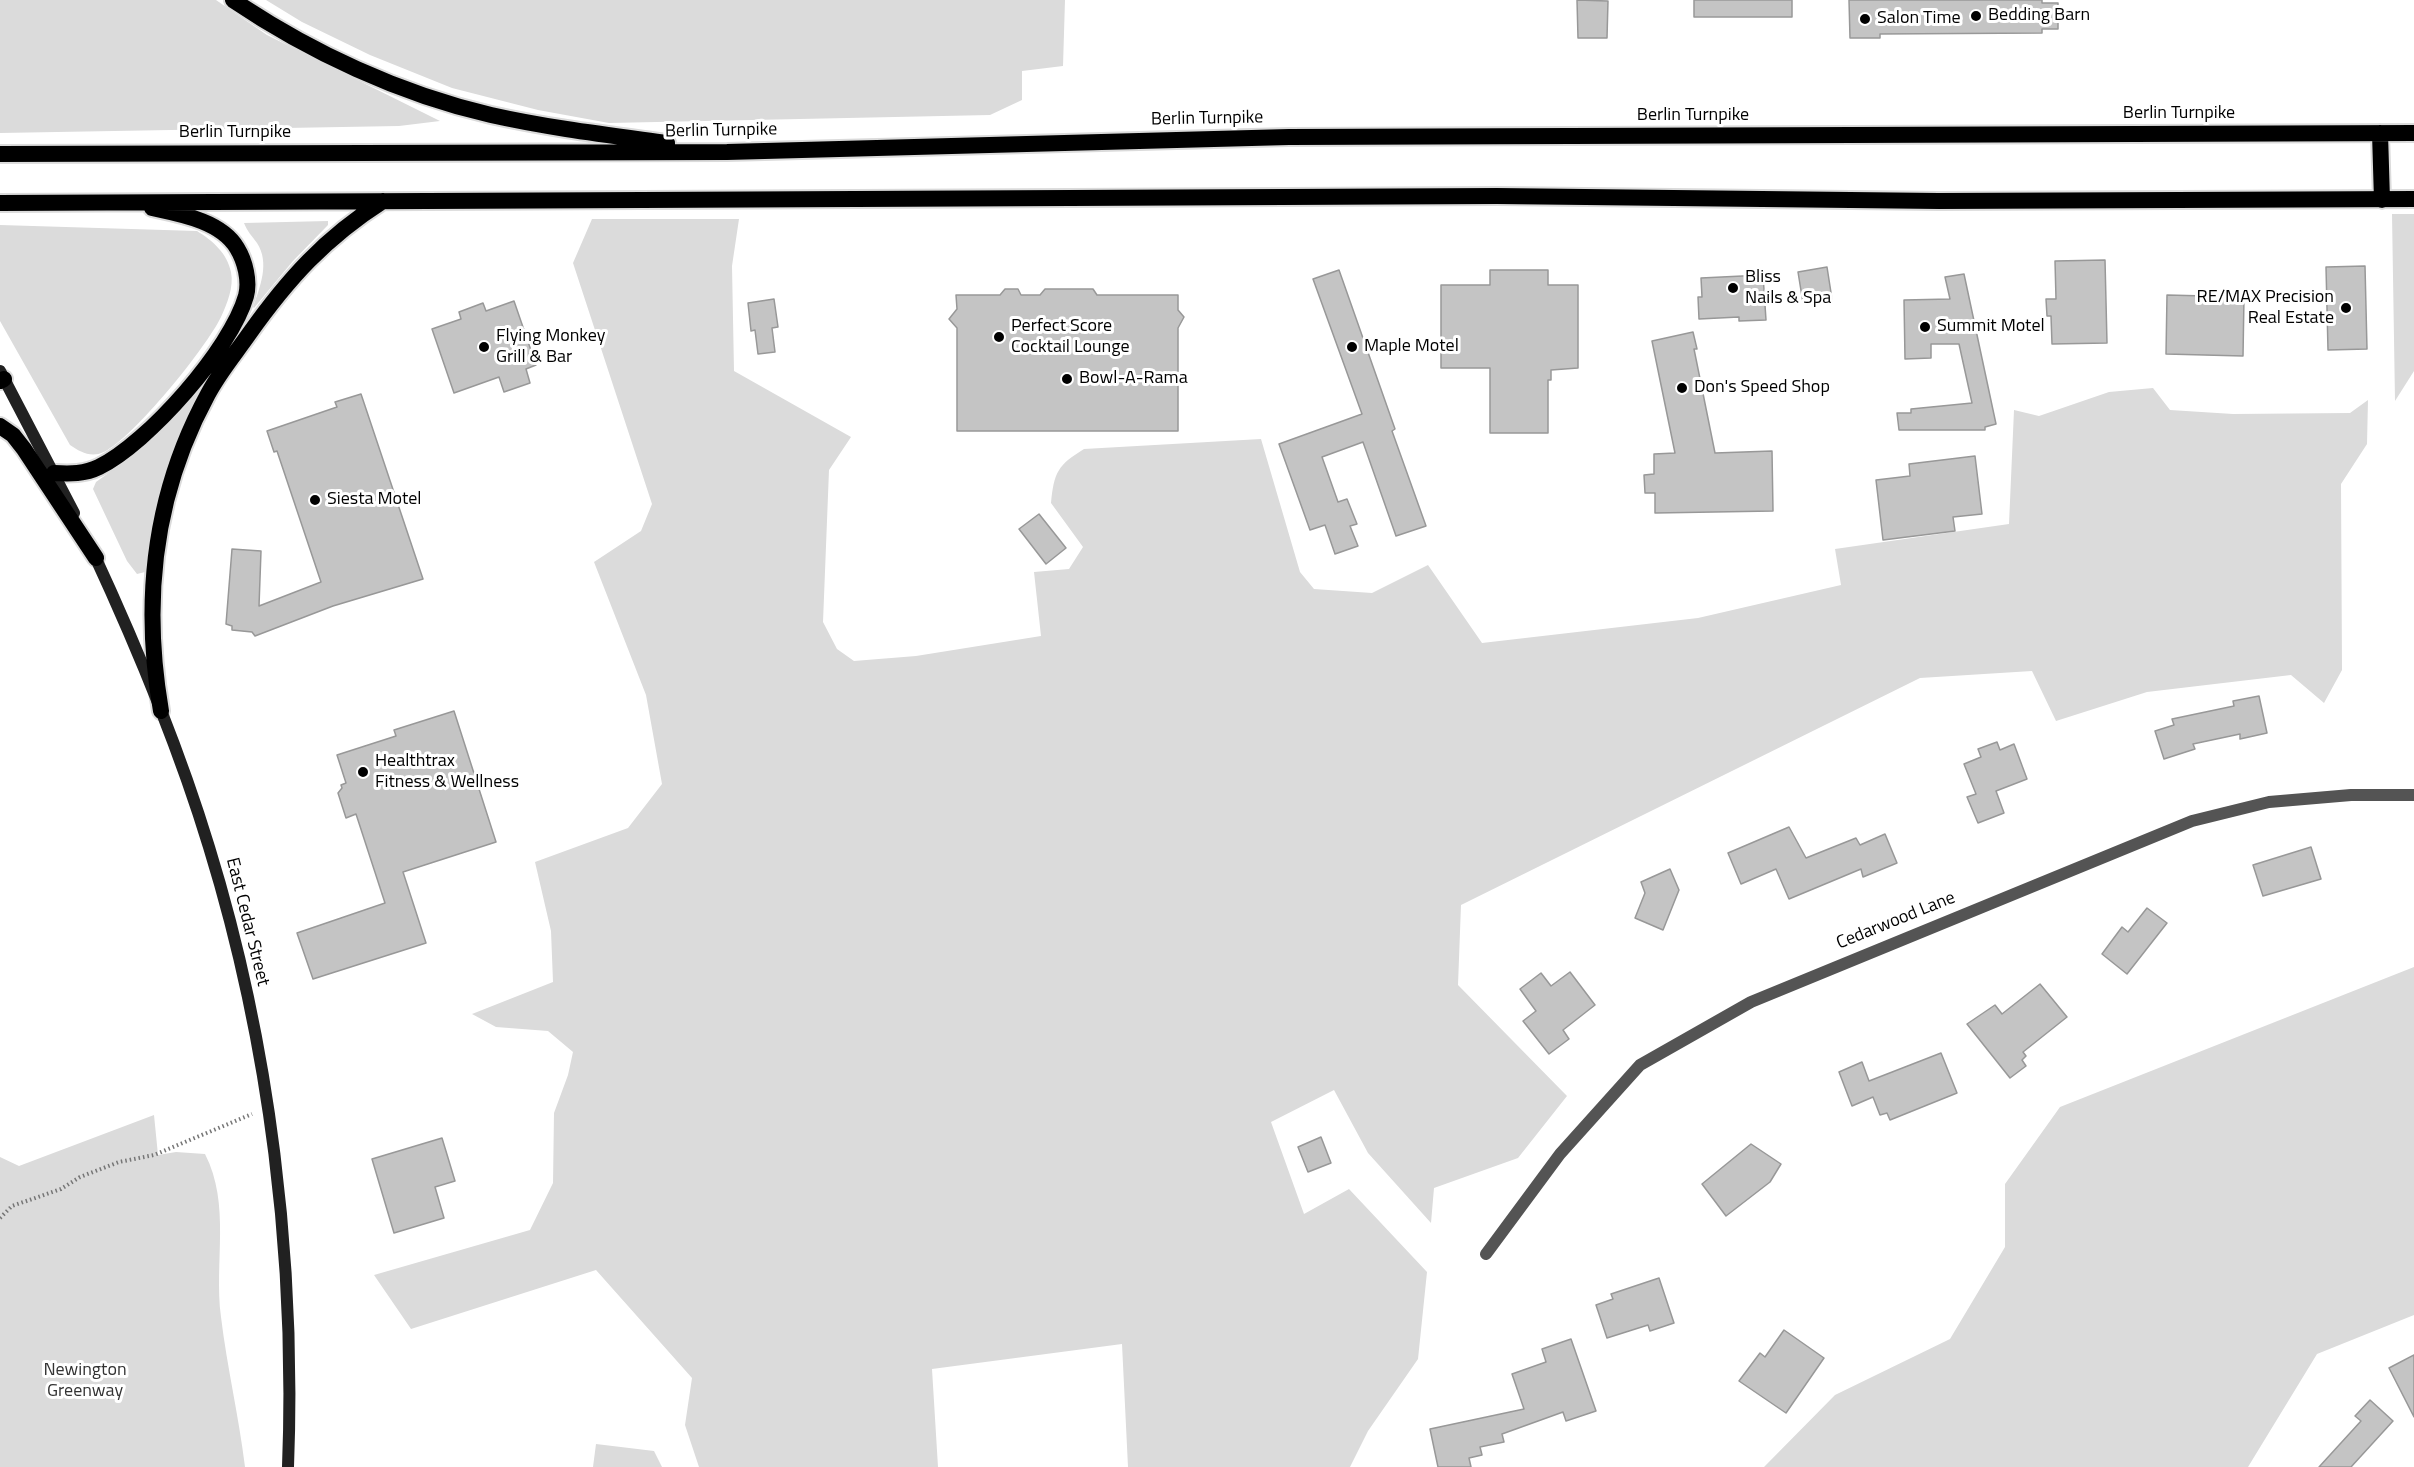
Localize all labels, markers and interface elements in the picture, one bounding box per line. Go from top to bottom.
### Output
place label: Bedding Barn [1988,5,2090,27]
place label: Salon Time [1877,8,1961,30]
marker: Bedding Barn [1969,9,1983,23]
marker: Salon Time [1858,12,1872,26]
street label: Berlin Turnpike [2123,103,2235,125]
street label: Berlin Turnpike [1637,105,1749,127]
street label: Berlin Turnpike [1151,107,1263,131]
street label: Berlin Turnpike [665,119,777,143]
street label: Berlin Turnpike [179,122,291,144]
place label: Bliss Nails & Spa [1745,267,1831,310]
marker: Bliss Nails & Spa [1726,281,1740,295]
place label: RE/MAX Precision Real Estate [2197,287,2334,330]
marker: RE/MAX Precision Real Estate [2339,301,2353,315]
place label: Perfect Score Cocktail Lounge [1011,316,1130,358]
place label: Summit Motel [1937,316,2045,338]
marker: Summit Motel [1918,320,1932,334]
place label: Flying Monkey Grill & Bar [496,326,605,368]
marker: Perfect Score Cocktail Lounge [992,330,1006,344]
place label: Maple Motel [1364,336,1459,358]
marker: Flying Monkey Grill & Bar [477,340,491,354]
marker: Maple Motel [1345,340,1359,354]
place label: Bowl-A-Rama [1079,368,1188,390]
marker: Bowl-A-Rama [1060,372,1074,386]
place label: Don's Speed Shop [1694,377,1830,399]
marker: Don's Speed Shop [1675,381,1689,395]
place label: Siesta Motel [327,489,421,511]
marker: Siesta Motel [308,493,322,507]
place label: Healthtrax Fitness & Wellness [375,751,519,794]
marker: Healthtrax Fitness & Wellness [356,765,370,779]
street label: East Cedar Street [221,856,273,988]
street label: Cedarwood Lane [1834,887,1958,955]
park label: Newington Greenway [43,1360,127,1402]

